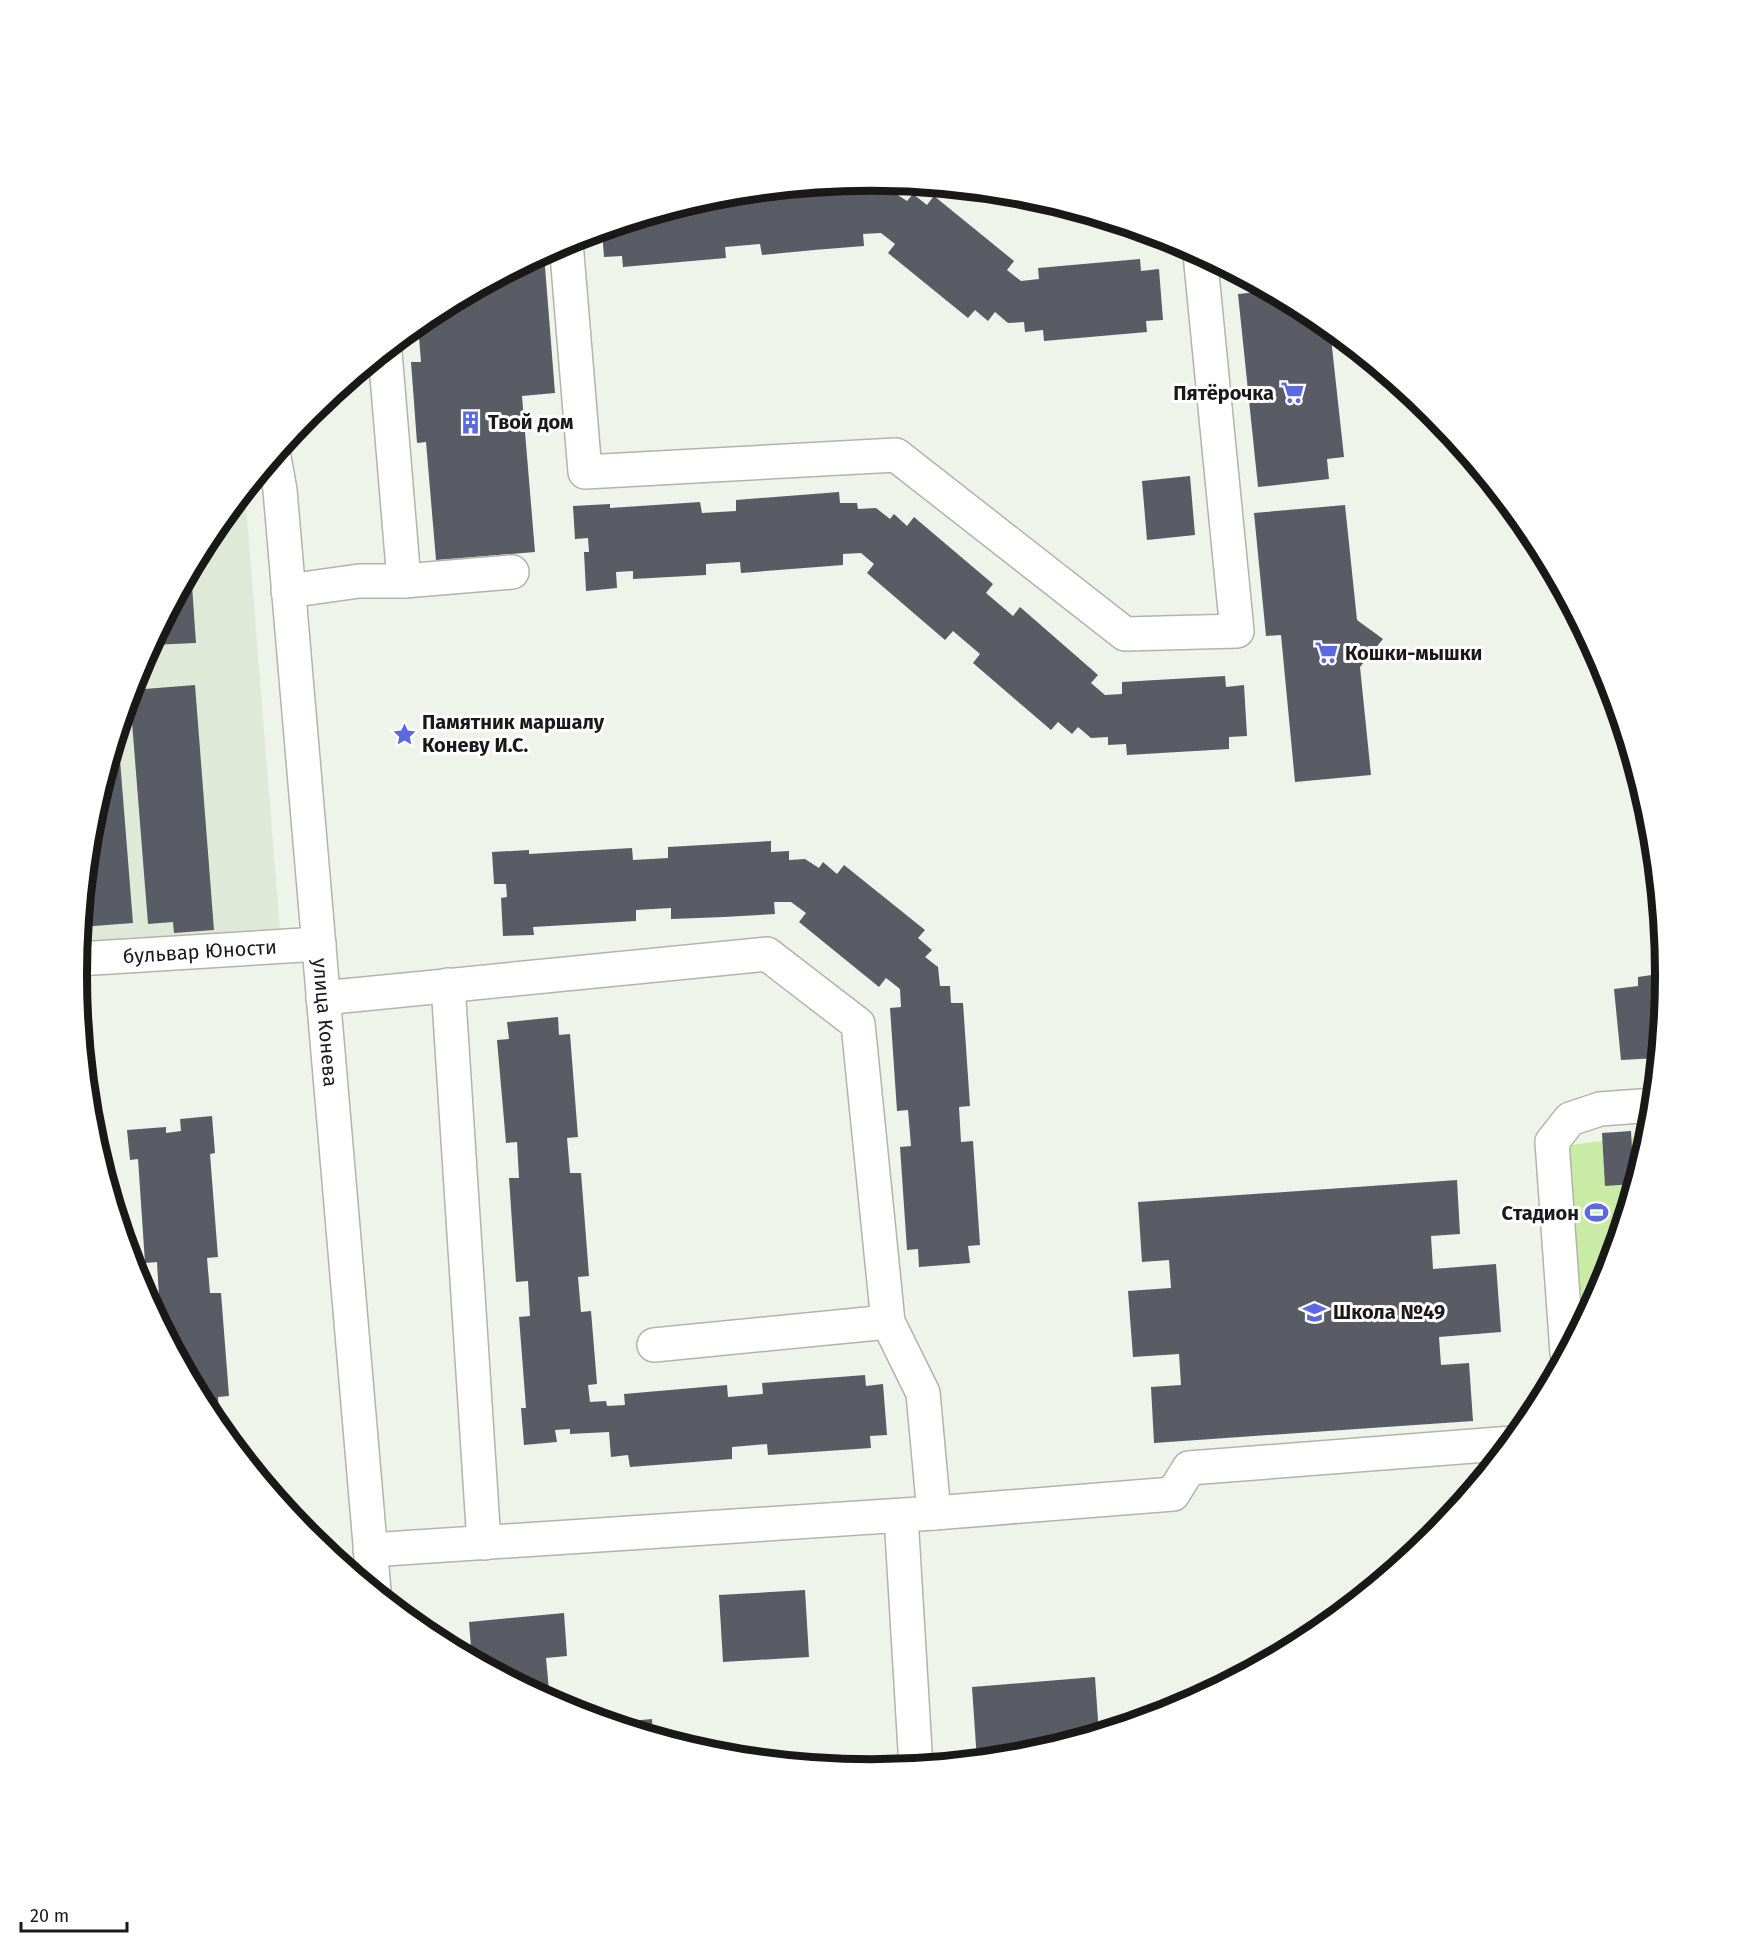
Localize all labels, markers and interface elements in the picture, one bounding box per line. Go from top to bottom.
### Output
supermarket icon: Пятёрочка [1279,380,1305,406]
place label: Пятёрочка [1173,381,1274,405]
building icon: Твой дом [457,409,483,435]
place label: Твой дом [488,410,574,434]
supermarket icon: Кошки-мышки [1314,640,1340,666]
place label: Кошки-мышки [1345,641,1482,665]
place label: Памятник маршалу Коневу И.С. [422,710,605,757]
place icon: Памятник маршалу Коневу И.С. [391,721,417,747]
street label: бульвар Юности [122,935,278,968]
street label: улица Конева [308,957,343,1088]
sports icon: Cтадион [1584,1200,1610,1226]
place label: Cтадион [1502,1201,1579,1225]
school or university icon: Школа №49 [1302,1299,1328,1325]
place label: Школа №49 [1333,1300,1445,1324]
scale bar [21,1895,128,1933]
text: 20 m [30,1905,69,1927]

